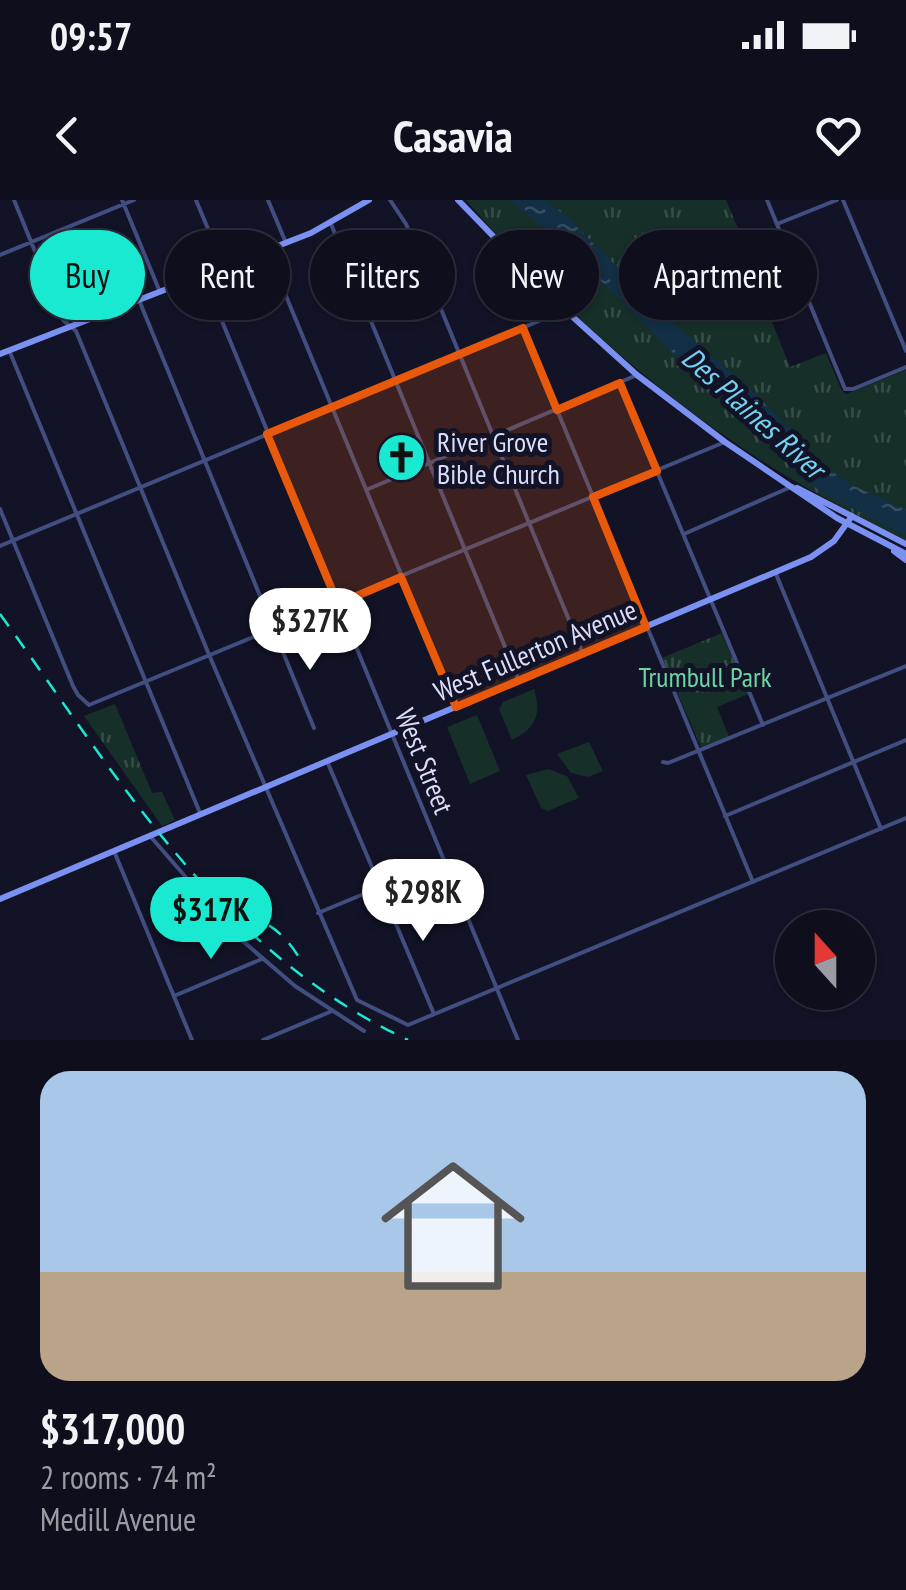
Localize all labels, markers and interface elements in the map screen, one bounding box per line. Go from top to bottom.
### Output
text: 09:57 [50,11,132,60]
text: Casavia [393,106,513,164]
icon: back [40,108,95,163]
icon: heart [811,108,866,163]
chip: Buy [30,230,145,320]
chip: Rent [165,230,290,320]
chip: Filters [310,230,455,320]
chip: New [475,230,599,320]
chip: Apartment [619,230,817,320]
water label: Des Plaines River [674,338,836,489]
place label: River Grove Bible Church [437,423,560,492]
church icon: River Grove Bible Church [376,431,428,483]
pin: $327K [240,588,380,673]
street label: West Fullerton Avenue [428,591,642,709]
text: $327K [271,599,349,641]
park label: Trumbull Park [638,658,772,695]
street label: West Street [387,703,463,819]
pin: $298K [353,859,493,944]
text: $298K [384,870,462,912]
pin: $317K [141,877,281,962]
text: $317K [172,888,250,930]
north arrow [775,910,875,1010]
map controls [775,910,875,1010]
icon: home [363,1136,543,1316]
text: $317,000 [40,1401,185,1456]
text: 2 rooms · 74 m² [40,1456,217,1498]
text: Medill Avenue [40,1498,196,1540]

